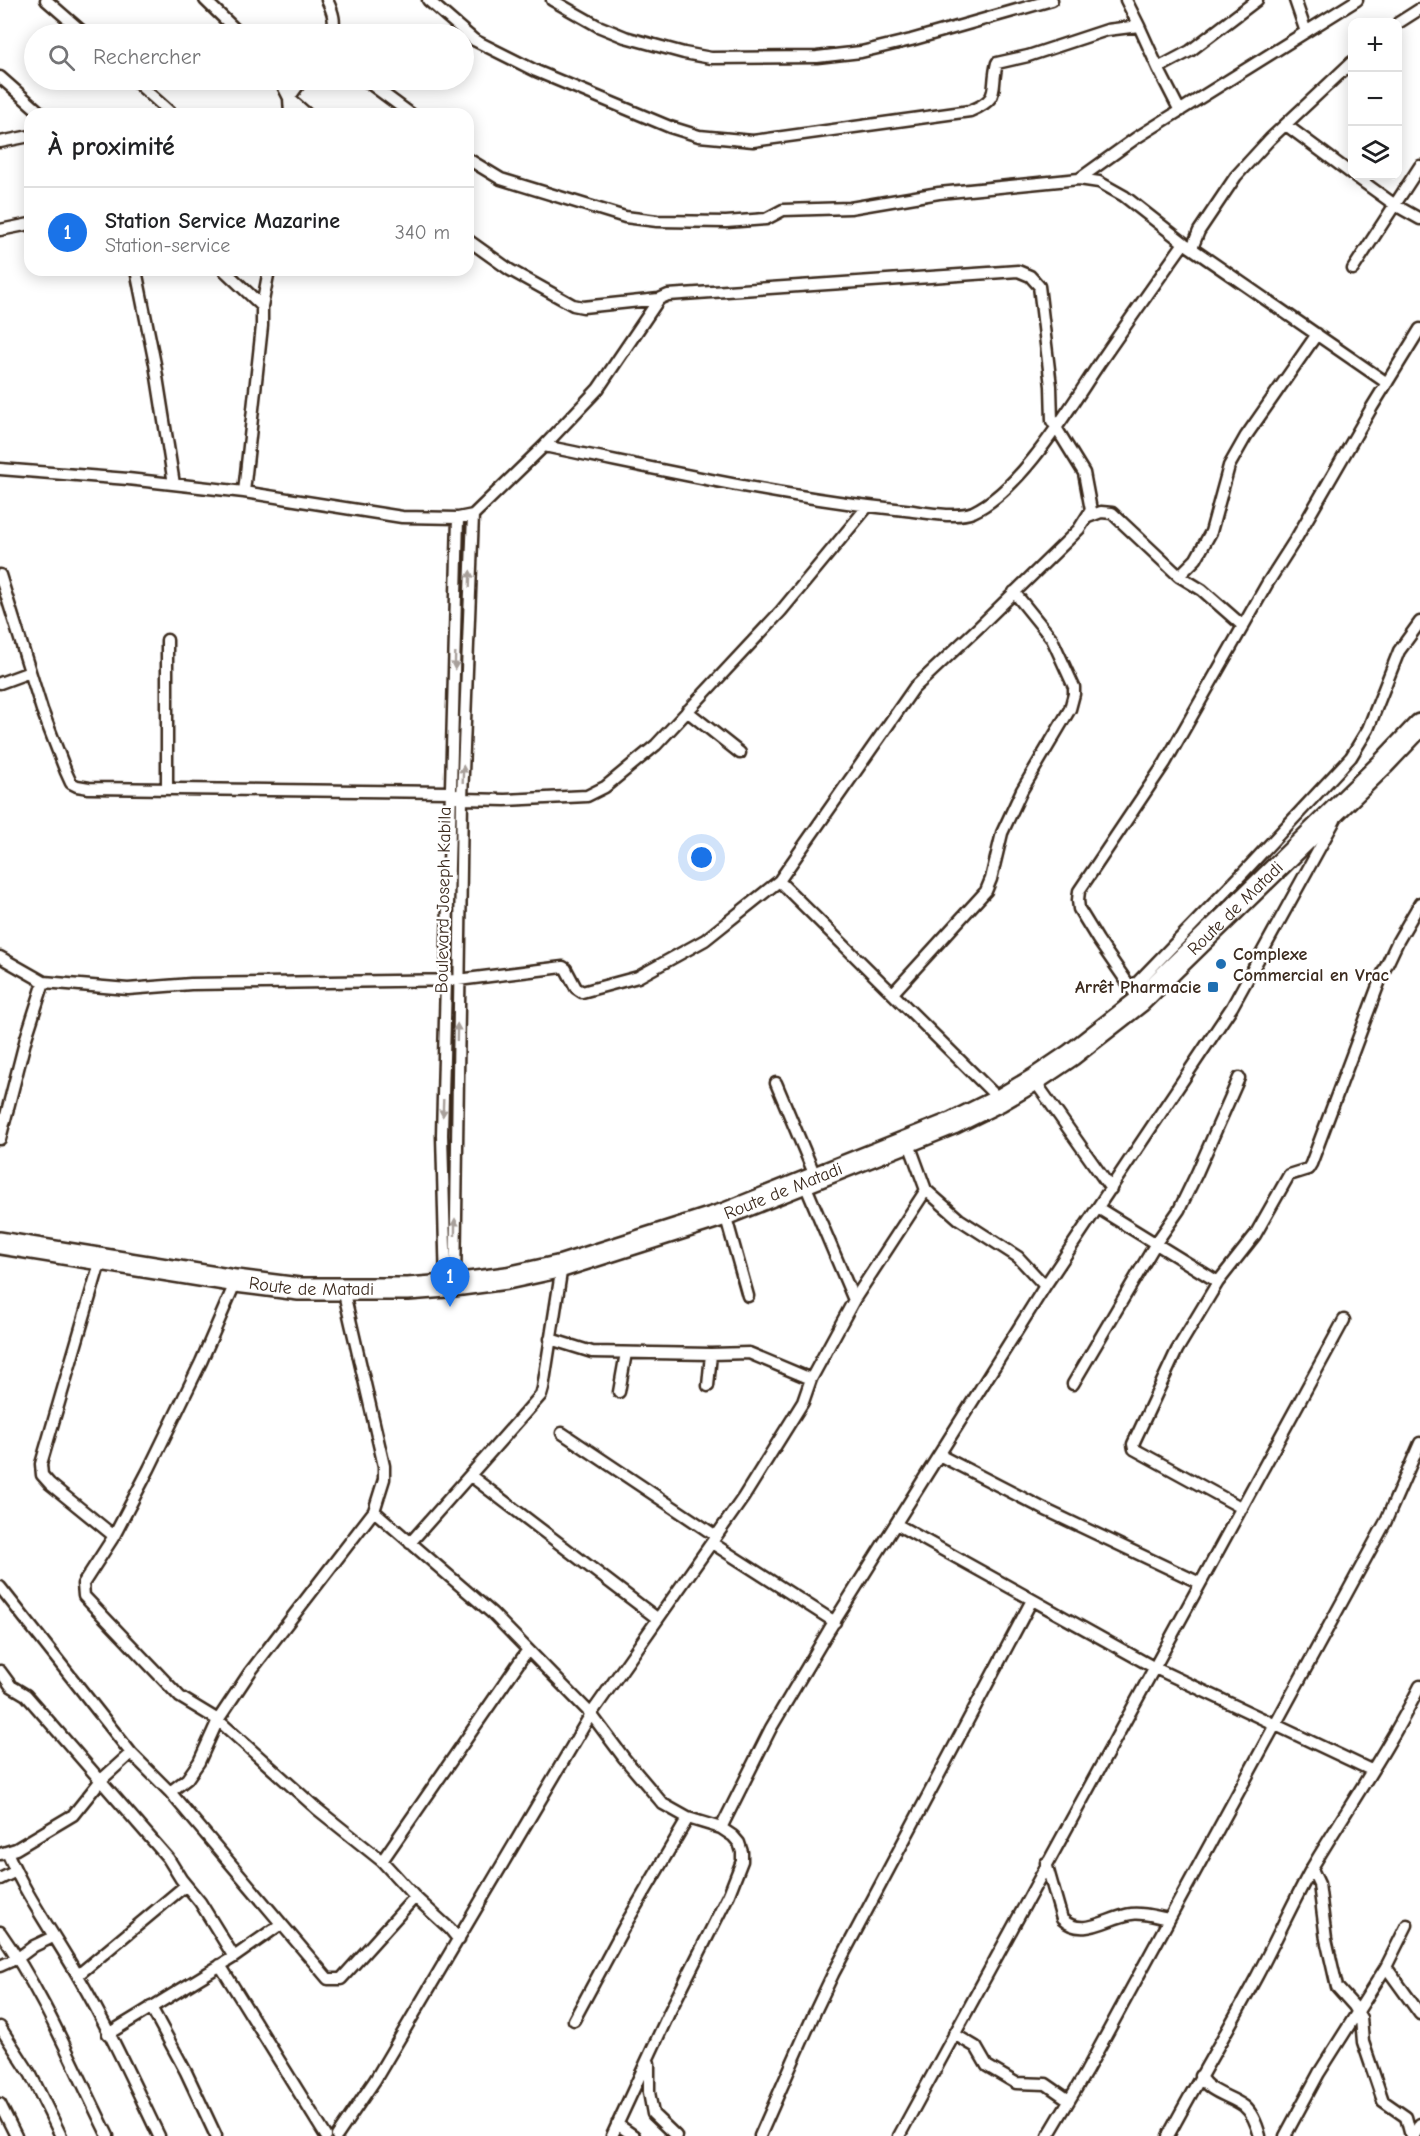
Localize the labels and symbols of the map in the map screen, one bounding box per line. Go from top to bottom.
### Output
one-way arrow [465,569,475,588]
one-way arrow [451,651,460,670]
one-way arrow [458,764,467,783]
street label: Boulevard Joseph Kabila [431,806,456,994]
your location [687,843,716,872]
street label: Route de Matadi [1183,857,1288,960]
place label: Complexe Commercial en Vrac [1233,944,1390,986]
marker: Complexe Commercial en Vrac [1214,957,1228,971]
place label: Arrêt Pharmacie [1075,977,1201,998]
marker: Arrêt Pharmacie [1206,980,1220,994]
one-way arrow [452,1022,462,1041]
one-way arrow [438,1098,447,1117]
street label: Route de Matadi [721,1158,845,1224]
one-way arrow [450,1217,460,1236]
pin: 1 [430,1258,470,1307]
street label: Route de Matadi [248,1273,374,1300]

